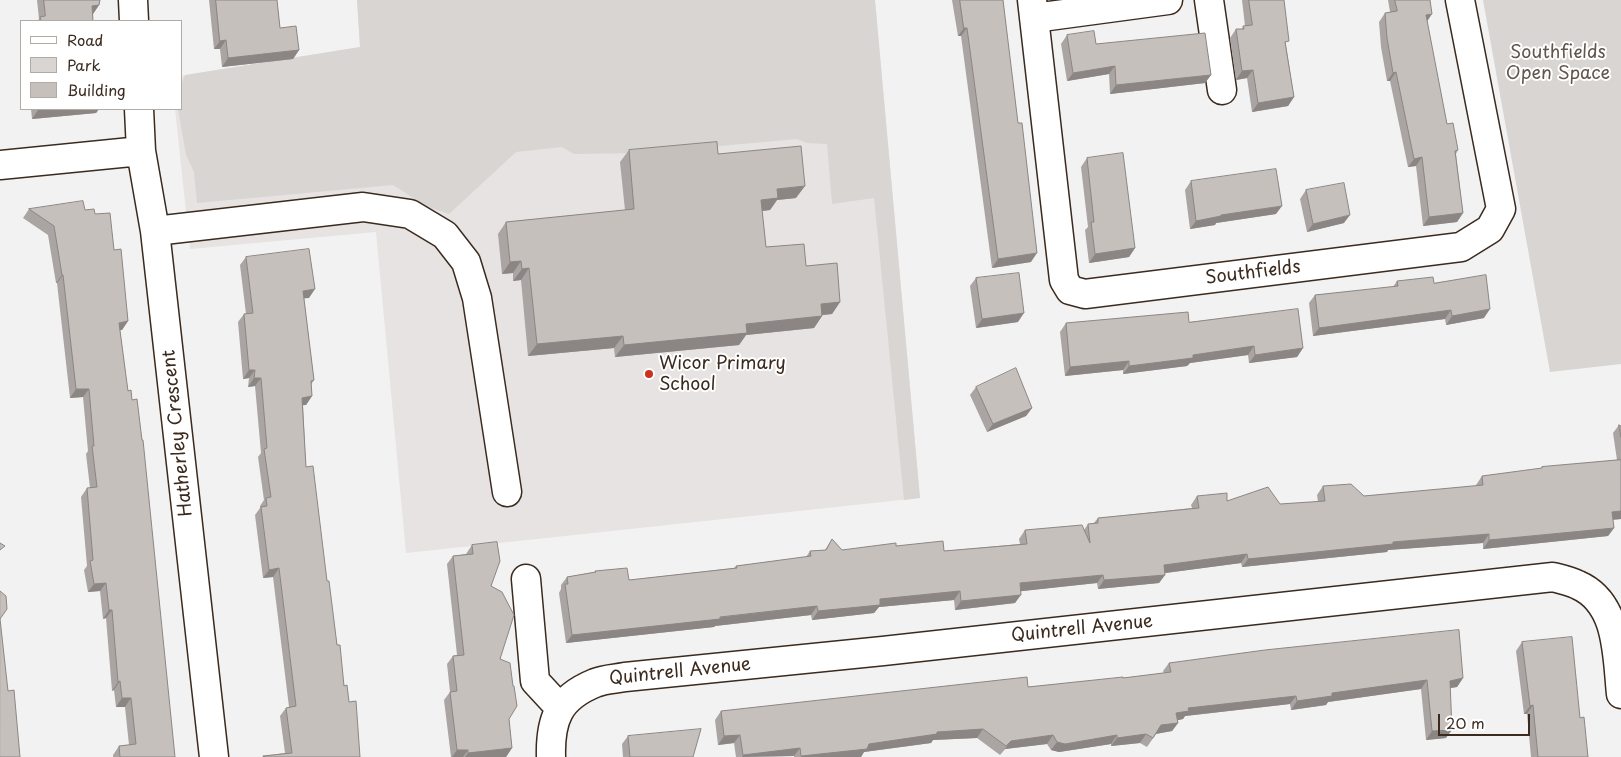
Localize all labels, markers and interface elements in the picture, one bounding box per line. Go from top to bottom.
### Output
legend [20,20,182,110]
text: Road [67,28,103,51]
park label: Southfields Open Space [1506,42,1610,84]
text: Park [67,53,101,76]
text: Building [67,78,126,101]
street label: Southfields [1204,256,1302,290]
street label: Hatherley Crescent [159,349,197,517]
place label: Wicor Primary School [659,353,786,396]
marker: Wicor Primary School [643,368,655,380]
street label: Quintrell Avenue [1010,611,1154,647]
street label: Quintrell Avenue [608,654,752,690]
scale bar [1441,704,1534,736]
text: 20 m [1446,711,1485,734]

